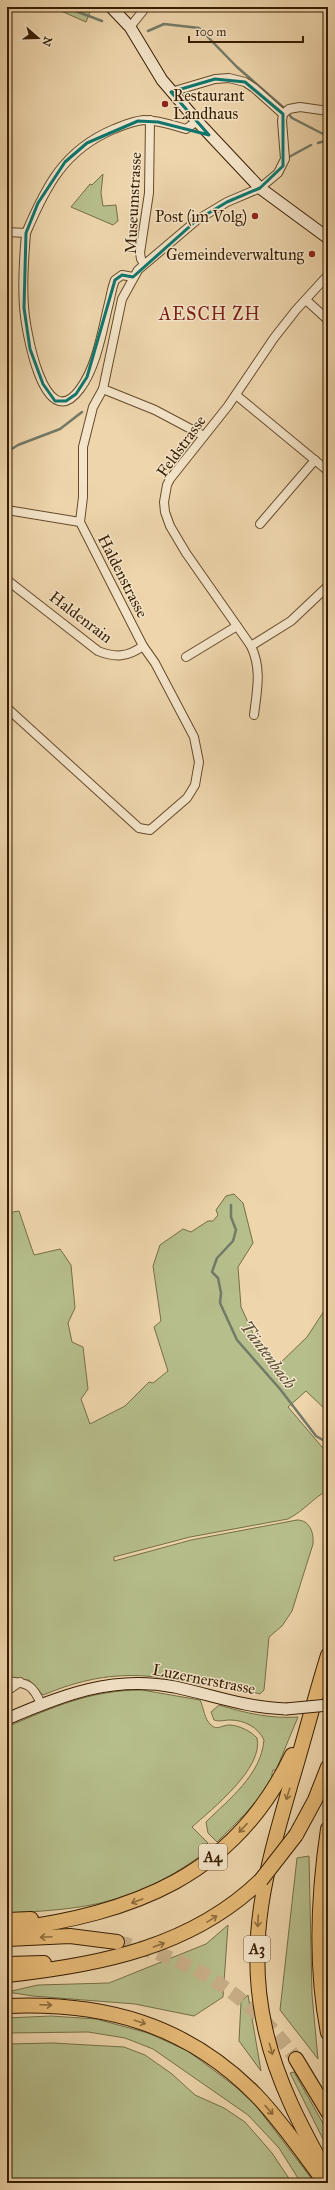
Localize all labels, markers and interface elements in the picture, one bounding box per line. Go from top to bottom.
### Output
north arrow [18,18,58,58]
scale bar [189,18,303,44]
text: 100 m [195,25,226,39]
text: N [39,35,55,48]
place label: Restaurant Landhaus [173,86,245,123]
marker: Restaurant Landhaus [160,99,170,109]
street label: Museumstrasse [121,151,145,254]
place label: Post (im Volg) [155,207,247,227]
marker: Post (im Volg) [250,211,260,221]
place label: Gemeindeverwaltung [166,245,305,265]
marker: Gemeindeverwaltung [307,249,317,259]
district label: AESCH ZH [158,303,261,325]
street label: Feldstrasse [152,411,210,481]
street label: Haldenstrasse [94,531,152,621]
street label: Haldenrain [46,587,117,647]
water label: Täntenbach [236,1317,300,1393]
street label: Luzernerstrasse [151,1660,257,1698]
one-way arrow [284,1788,291,1801]
one-way arrow [238,1823,248,1833]
road number: A4 [199,1844,227,1870]
one-way arrow [131,1897,143,1905]
one-way arrow [206,1914,218,1922]
one-way arrow [255,1914,262,1927]
one-way arrow [40,1933,53,1940]
road number: A3 [244,1936,270,1962]
one-way arrow [153,1940,165,1948]
one-way arrow [39,2001,52,2009]
one-way arrow [133,2019,146,2026]
one-way arrow [268,2043,275,2056]
one-way arrow [264,2105,273,2116]

